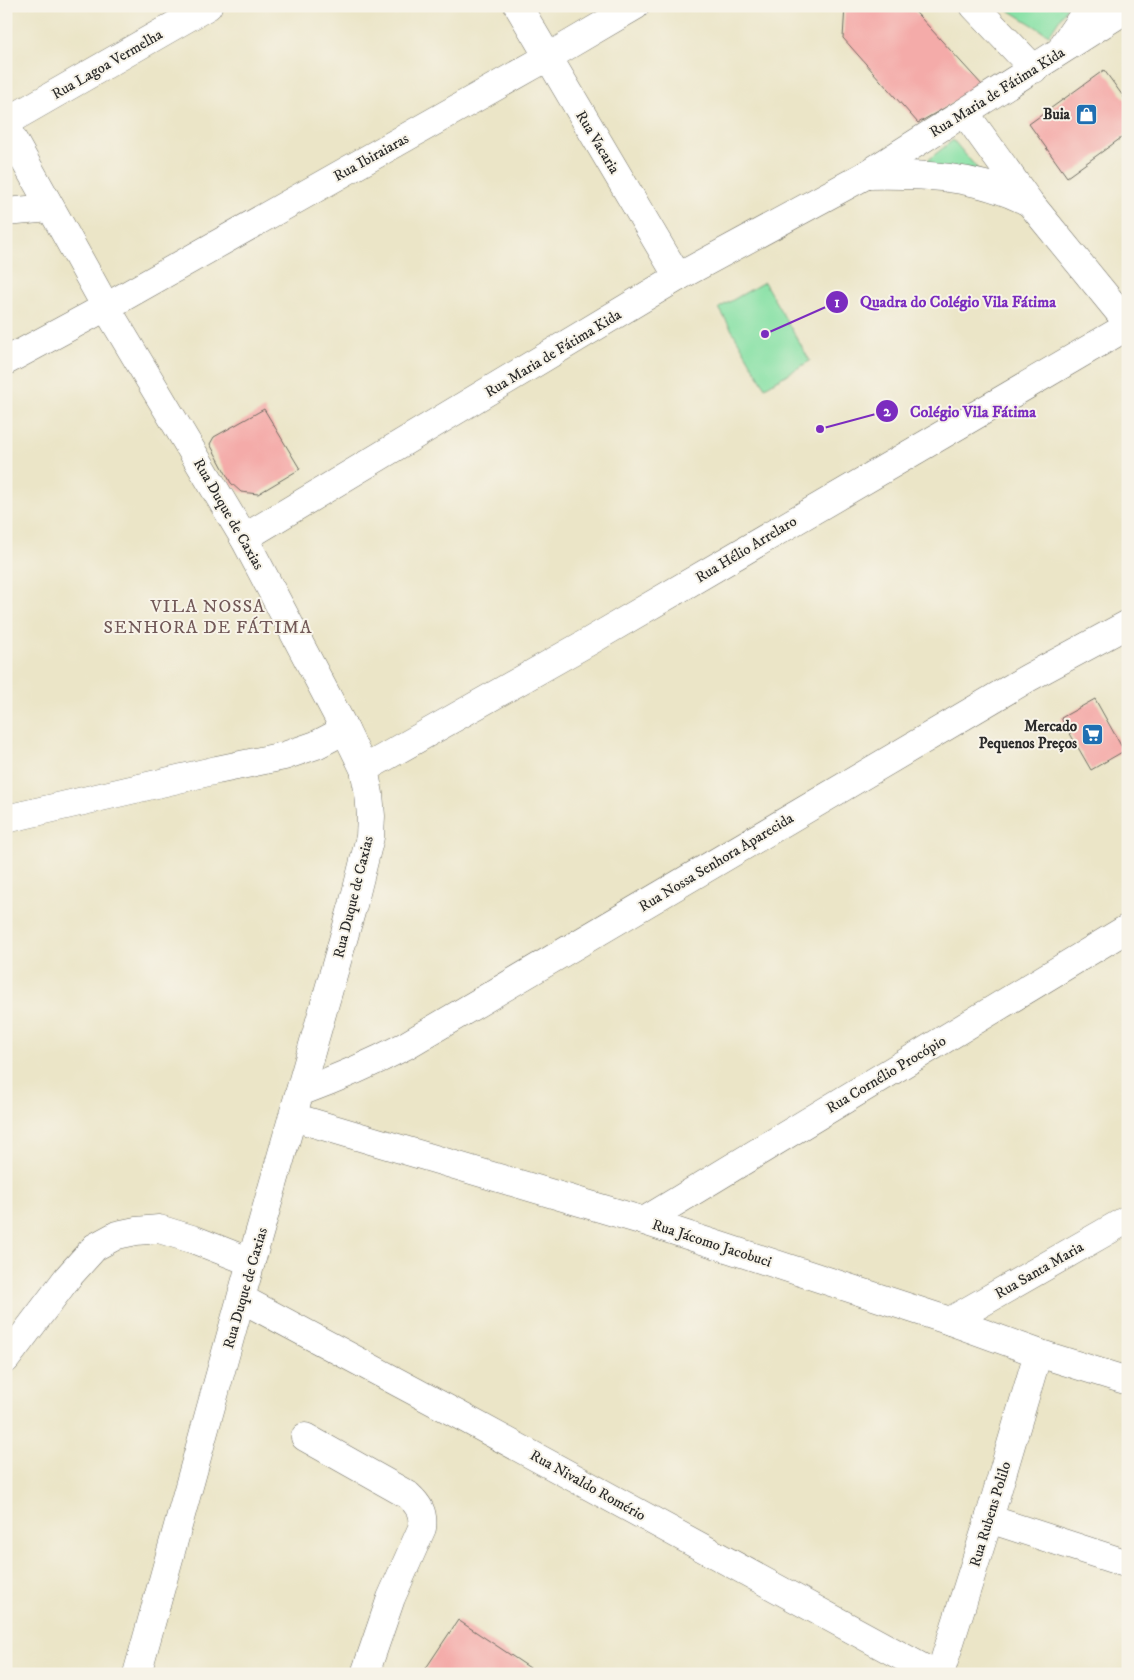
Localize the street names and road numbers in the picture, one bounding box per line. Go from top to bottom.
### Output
street label: Rua Lagoa Vermelha [48,25,167,104]
street label: Rua Maria de Fátima Kida [926,43,1069,142]
street label: Rua Vacaria [571,107,624,178]
street label: Rua Ibiraiaras [330,129,412,186]
street label: Rua Maria de Fátima Kida [482,305,625,402]
street label: Rua Duque de Caxias [189,455,268,573]
street label: Rua Hélio Arrelaro [692,512,800,587]
street label: Rua Nossa Senhora Aparecida [635,808,798,916]
street label: Rua Duque de Caxias [329,834,378,960]
street label: Rua Cornélio Procópio [823,1031,950,1118]
street label: Rua Jácomo Jacobuci [650,1215,774,1272]
street label: Rua Duque de Caxias [219,1225,272,1351]
street label: Rua Santa Maria [992,1237,1087,1303]
street label: Rua Nivaldo Romério [527,1446,649,1525]
street label: Rua Rubens Polilo [965,1459,1016,1569]

